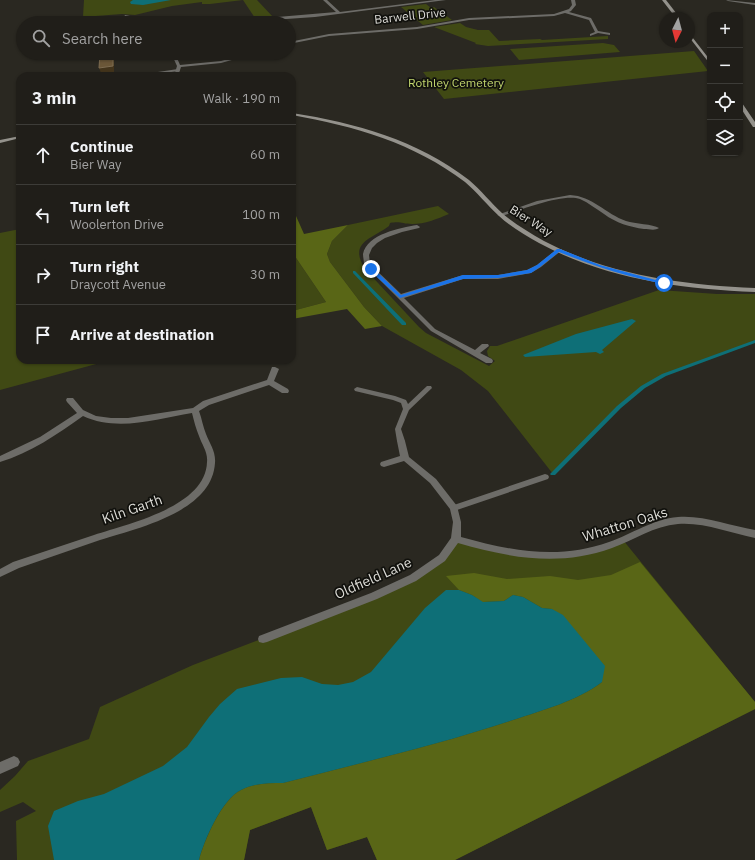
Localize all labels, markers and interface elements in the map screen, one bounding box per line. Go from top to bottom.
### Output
street label: Barwell Drive [374,4,447,27]
north arrow [659,12,695,48]
map controls [707,12,743,156]
button: + [707,12,743,48]
search box [16,16,296,60]
icon: search [30,27,52,49]
text: Search here [62,29,142,48]
button: − [707,48,743,84]
park label: Rothley Cemetery [408,75,504,90]
button: locate [707,84,743,120]
text: 3 min [32,87,76,109]
text: Walk · 190 m [203,90,280,107]
button: layers [707,120,743,156]
text: Continue [70,137,134,156]
icon: ahead [32,144,54,166]
text: 60 m [250,146,280,163]
text: Bier Way [70,156,122,173]
text: Turn left [70,197,130,216]
street label: Bier Way [507,202,555,240]
icon: left [32,204,54,226]
text: 100 m [242,206,280,223]
text: Woolerton Drive [70,216,164,233]
text: Turn right [70,257,139,276]
route end [362,260,380,278]
icon: right [32,264,54,286]
text: 30 m [250,266,280,283]
route start [655,274,673,292]
text: Draycott Avenue [70,276,166,293]
icon: arrive [32,324,54,346]
text: Arrive at destination [70,325,214,344]
street label: Kiln Garth [99,490,165,528]
street label: Whatton Oaks [580,502,670,545]
street label: Oldfield Lane [332,553,415,603]

